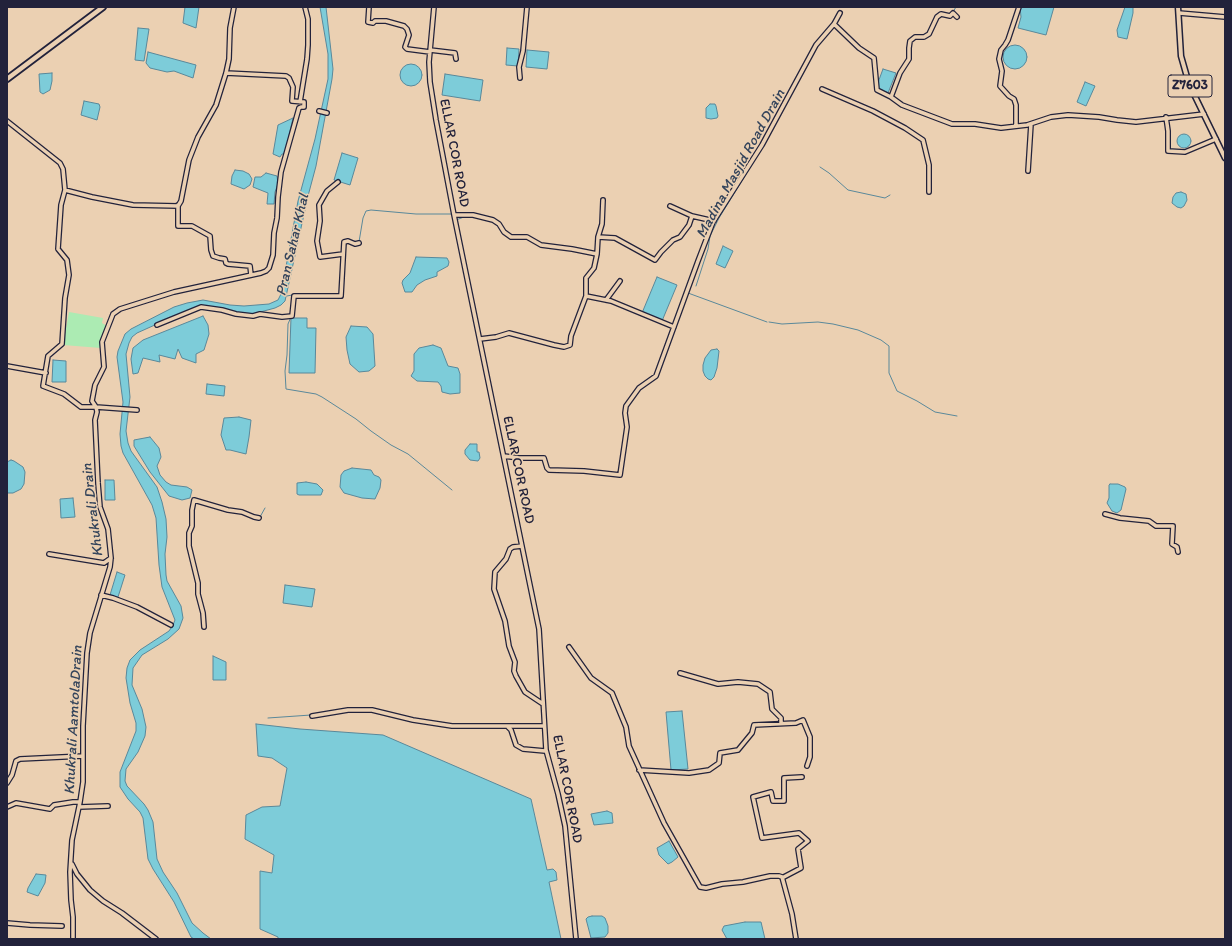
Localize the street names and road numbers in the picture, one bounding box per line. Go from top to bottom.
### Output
road number: Z7603 [1168,75,1212,97]
street label: ELLAR COR ROAD [435,97,473,209]
street label: ELLAR COR ROAD [498,414,538,526]
street label: ELLAR COR ROAD [548,733,586,845]

